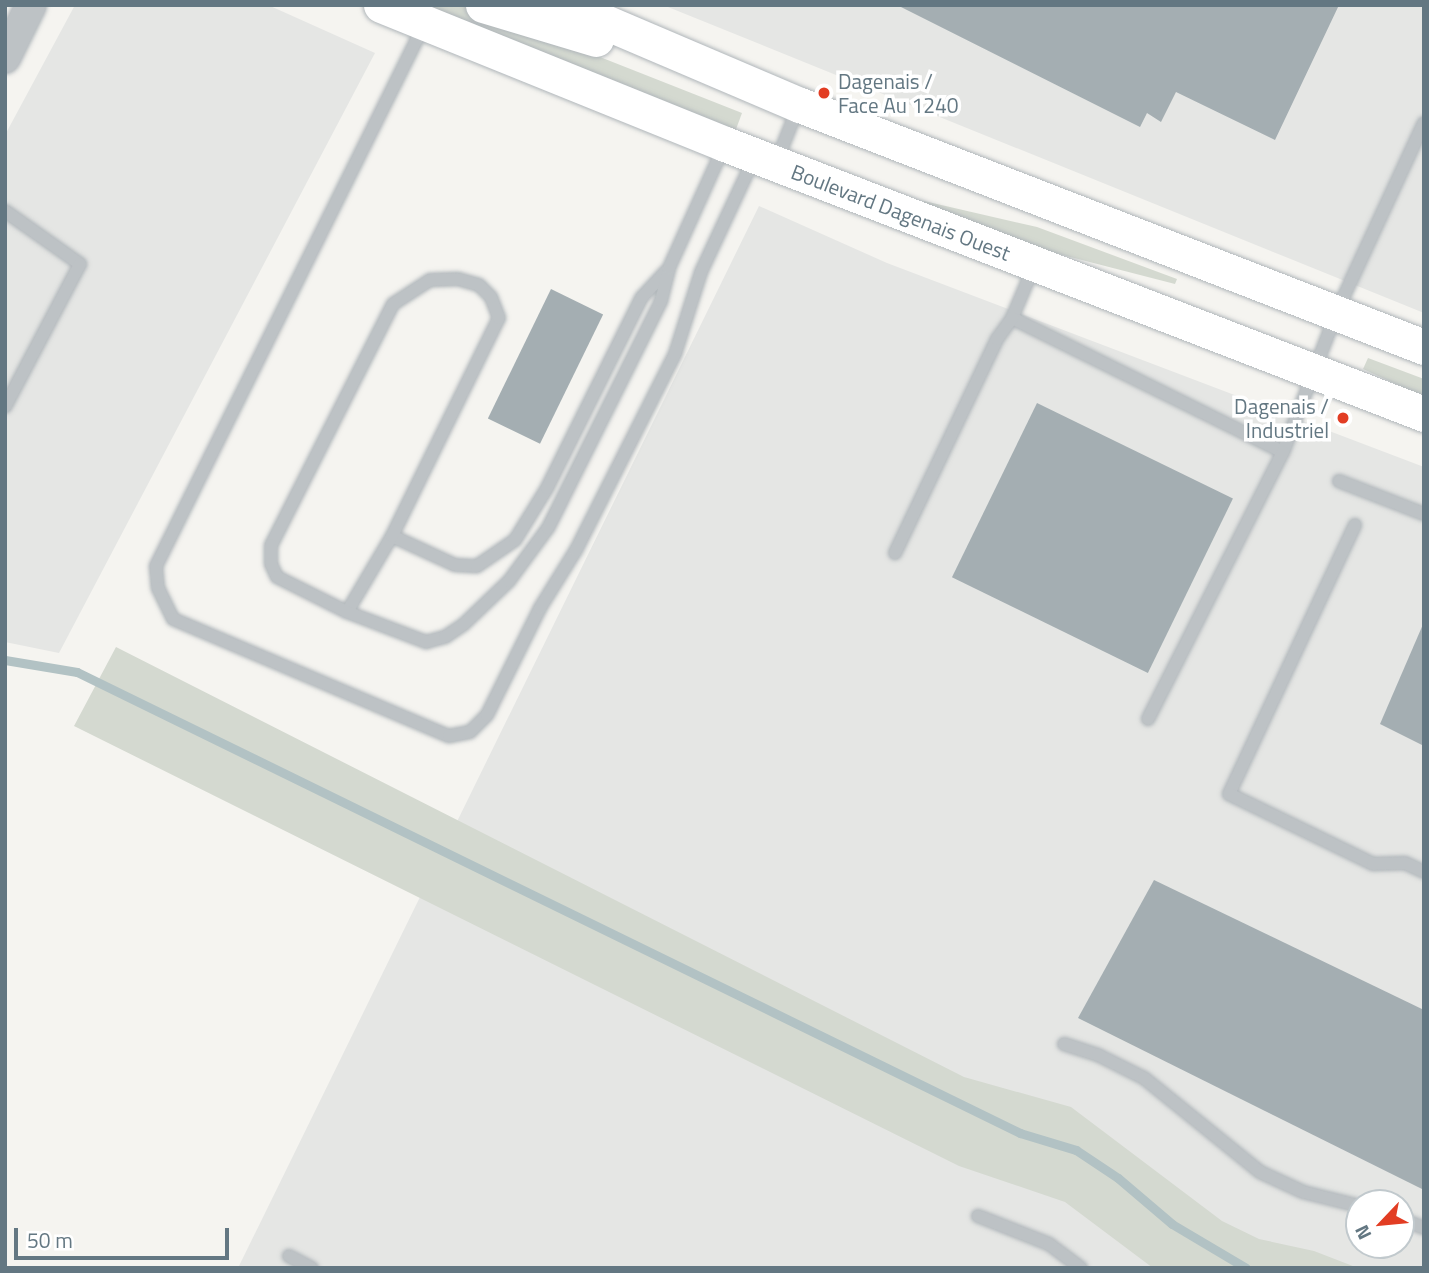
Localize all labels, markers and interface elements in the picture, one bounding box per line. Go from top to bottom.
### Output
place label: Dagenais / Face Au 1240 [838,68,958,118]
marker: Dagenais / Face Au 1240 [816,85,832,101]
street label: Boulevard Dagenais Ouest [788,159,1014,265]
place label: Dagenais / Industriel [1234,393,1329,443]
marker: Dagenais / Industriel [1335,410,1351,426]
north arrow [1345,1189,1415,1259]
scale bar [18,1214,233,1258]
text: N [1347,1220,1378,1245]
text: 50 m [27,1224,73,1256]

